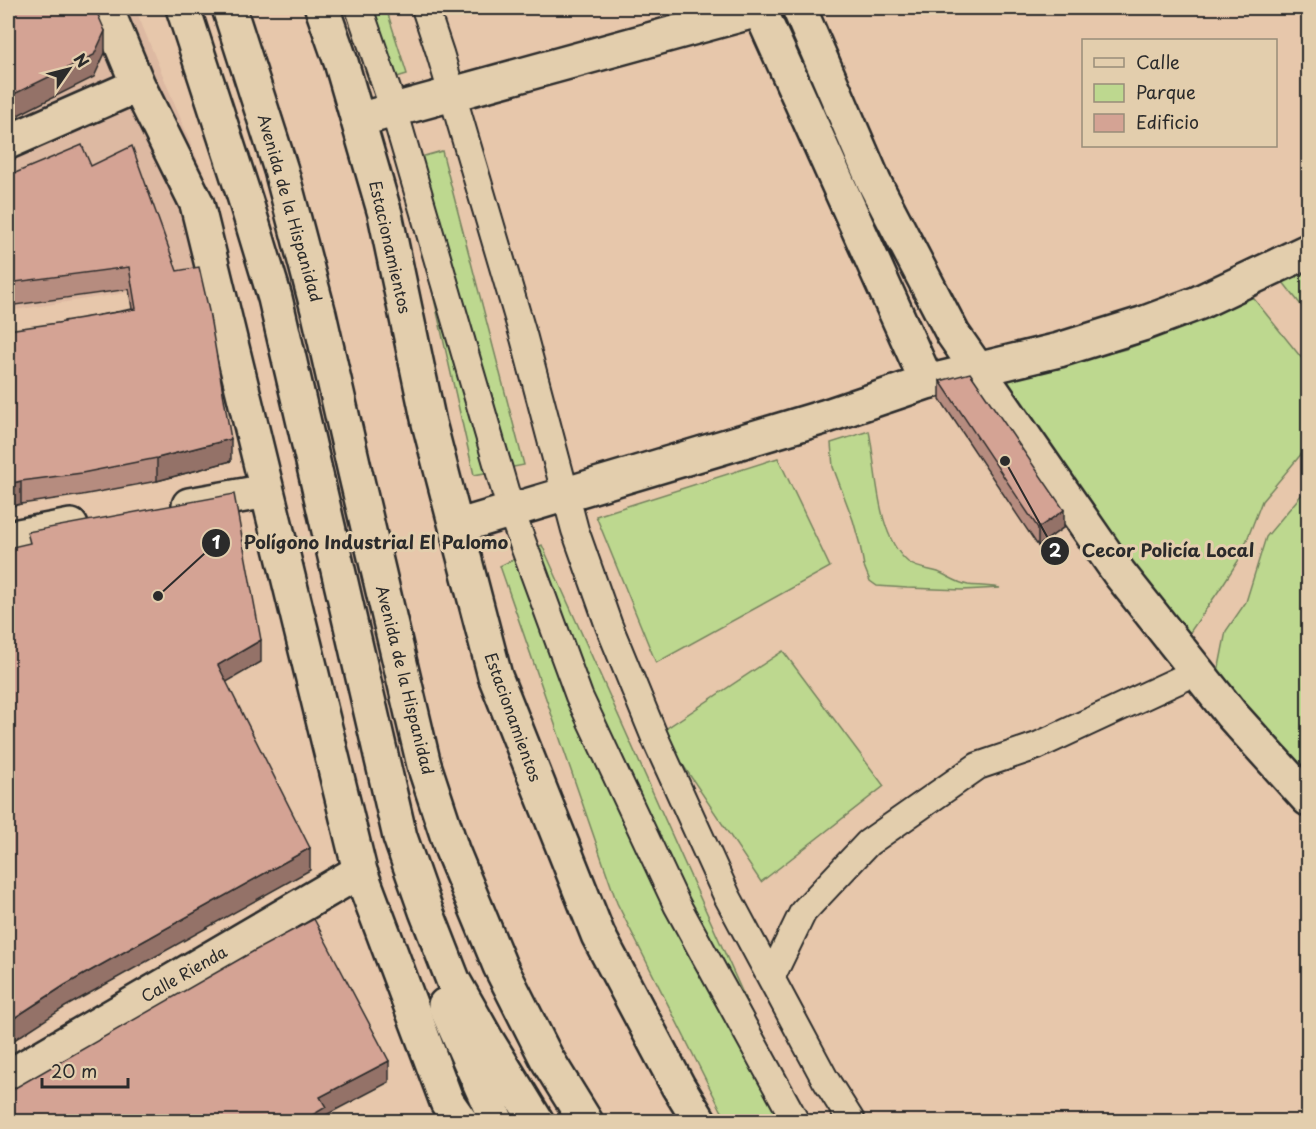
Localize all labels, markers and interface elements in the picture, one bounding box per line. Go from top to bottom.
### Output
north arrow [39,39,99,99]
legend [1082,39,1277,147]
text: N [69,48,96,72]
text: Calle [1136,48,1180,75]
text: Parque [1136,78,1196,105]
text: Edificio [1136,108,1199,135]
street label: Avenida de la Hispanidad [253,111,329,304]
street label: Estacionamientos [364,178,418,316]
callout: Polígono Industrial El Palomo [201,525,521,561]
text: 1 [212,528,221,555]
text: Polígono Industrial El Palomo [244,528,509,555]
callout: Cecor Policía Local [1040,533,1266,569]
text: 2 [1049,536,1062,563]
text: Cecor Policía Local [1082,536,1254,563]
street label: Avenida de la Hispanidad [371,583,441,777]
street label: Estacionamientos [479,649,548,785]
street label: Calle Rienda [136,939,231,1007]
scale bar [42,1051,128,1089]
text: 20 m [51,1057,97,1084]

